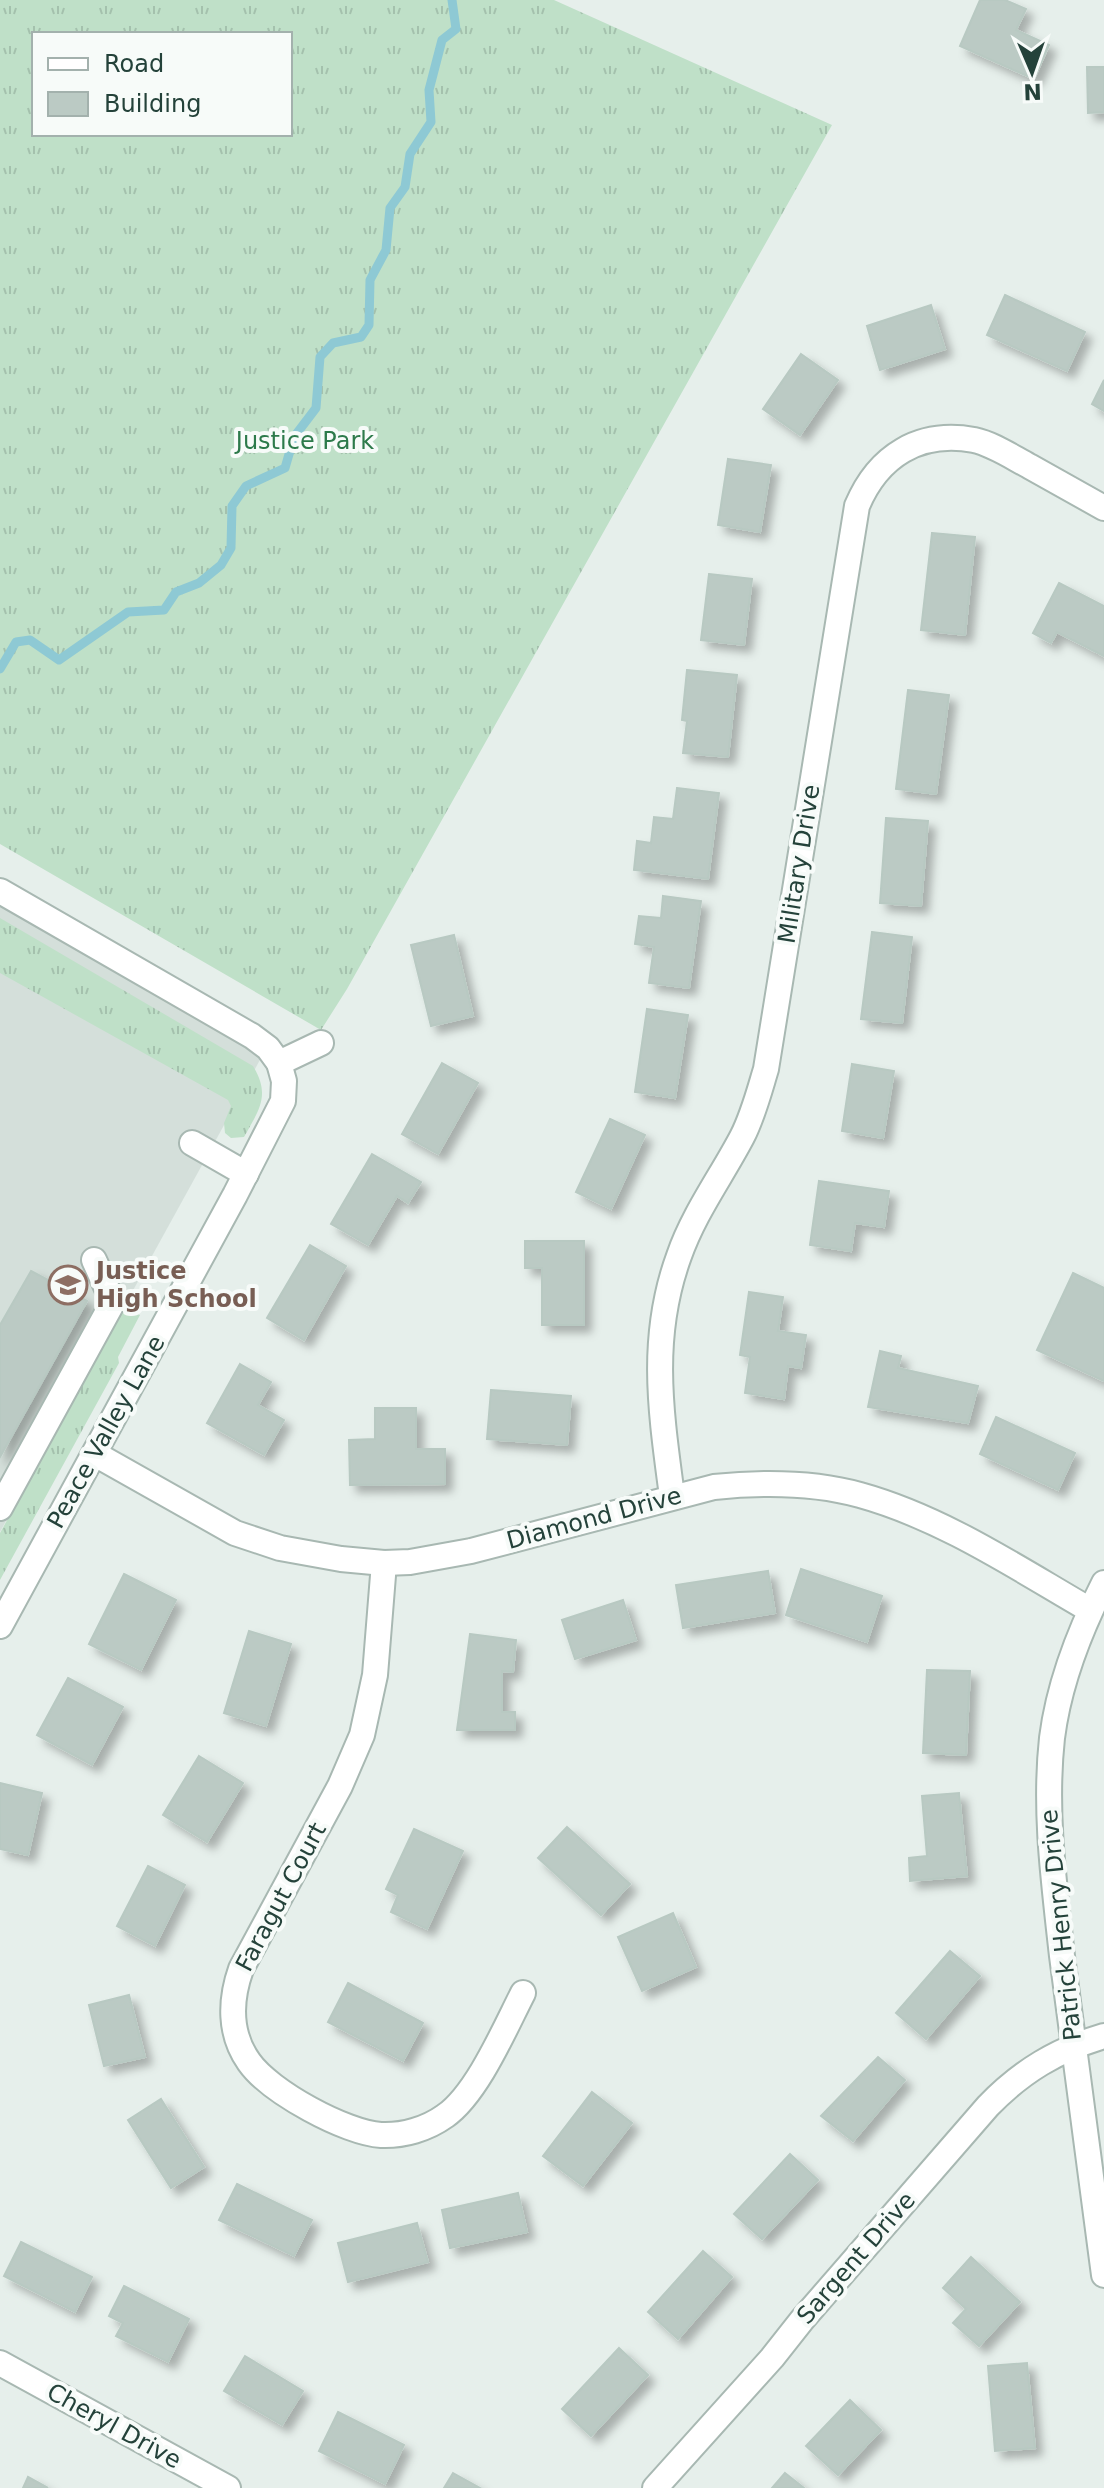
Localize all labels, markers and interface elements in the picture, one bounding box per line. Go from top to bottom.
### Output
legend [32,32,292,136]
north arrow [992,32,1072,112]
text: Road [104,50,164,78]
text: N [1023,79,1042,104]
text: Building [104,90,201,118]
park label: Justice Park [234,427,374,455]
street label: Military Drive [773,783,825,945]
place label: Justice High School [94,1257,257,1313]
school or university icon: Justice High School [47,1264,89,1306]
street label: Peace Valley Lane [41,1331,171,1533]
street label: Diamond Drive [503,1481,685,1555]
street label: Patrick Henry Drive [1035,1808,1087,2042]
street label: Faragut Court [230,1818,332,1976]
street label: Sargent Drive [791,2186,921,2330]
street label: Cheryl Drive [42,2378,186,2474]

